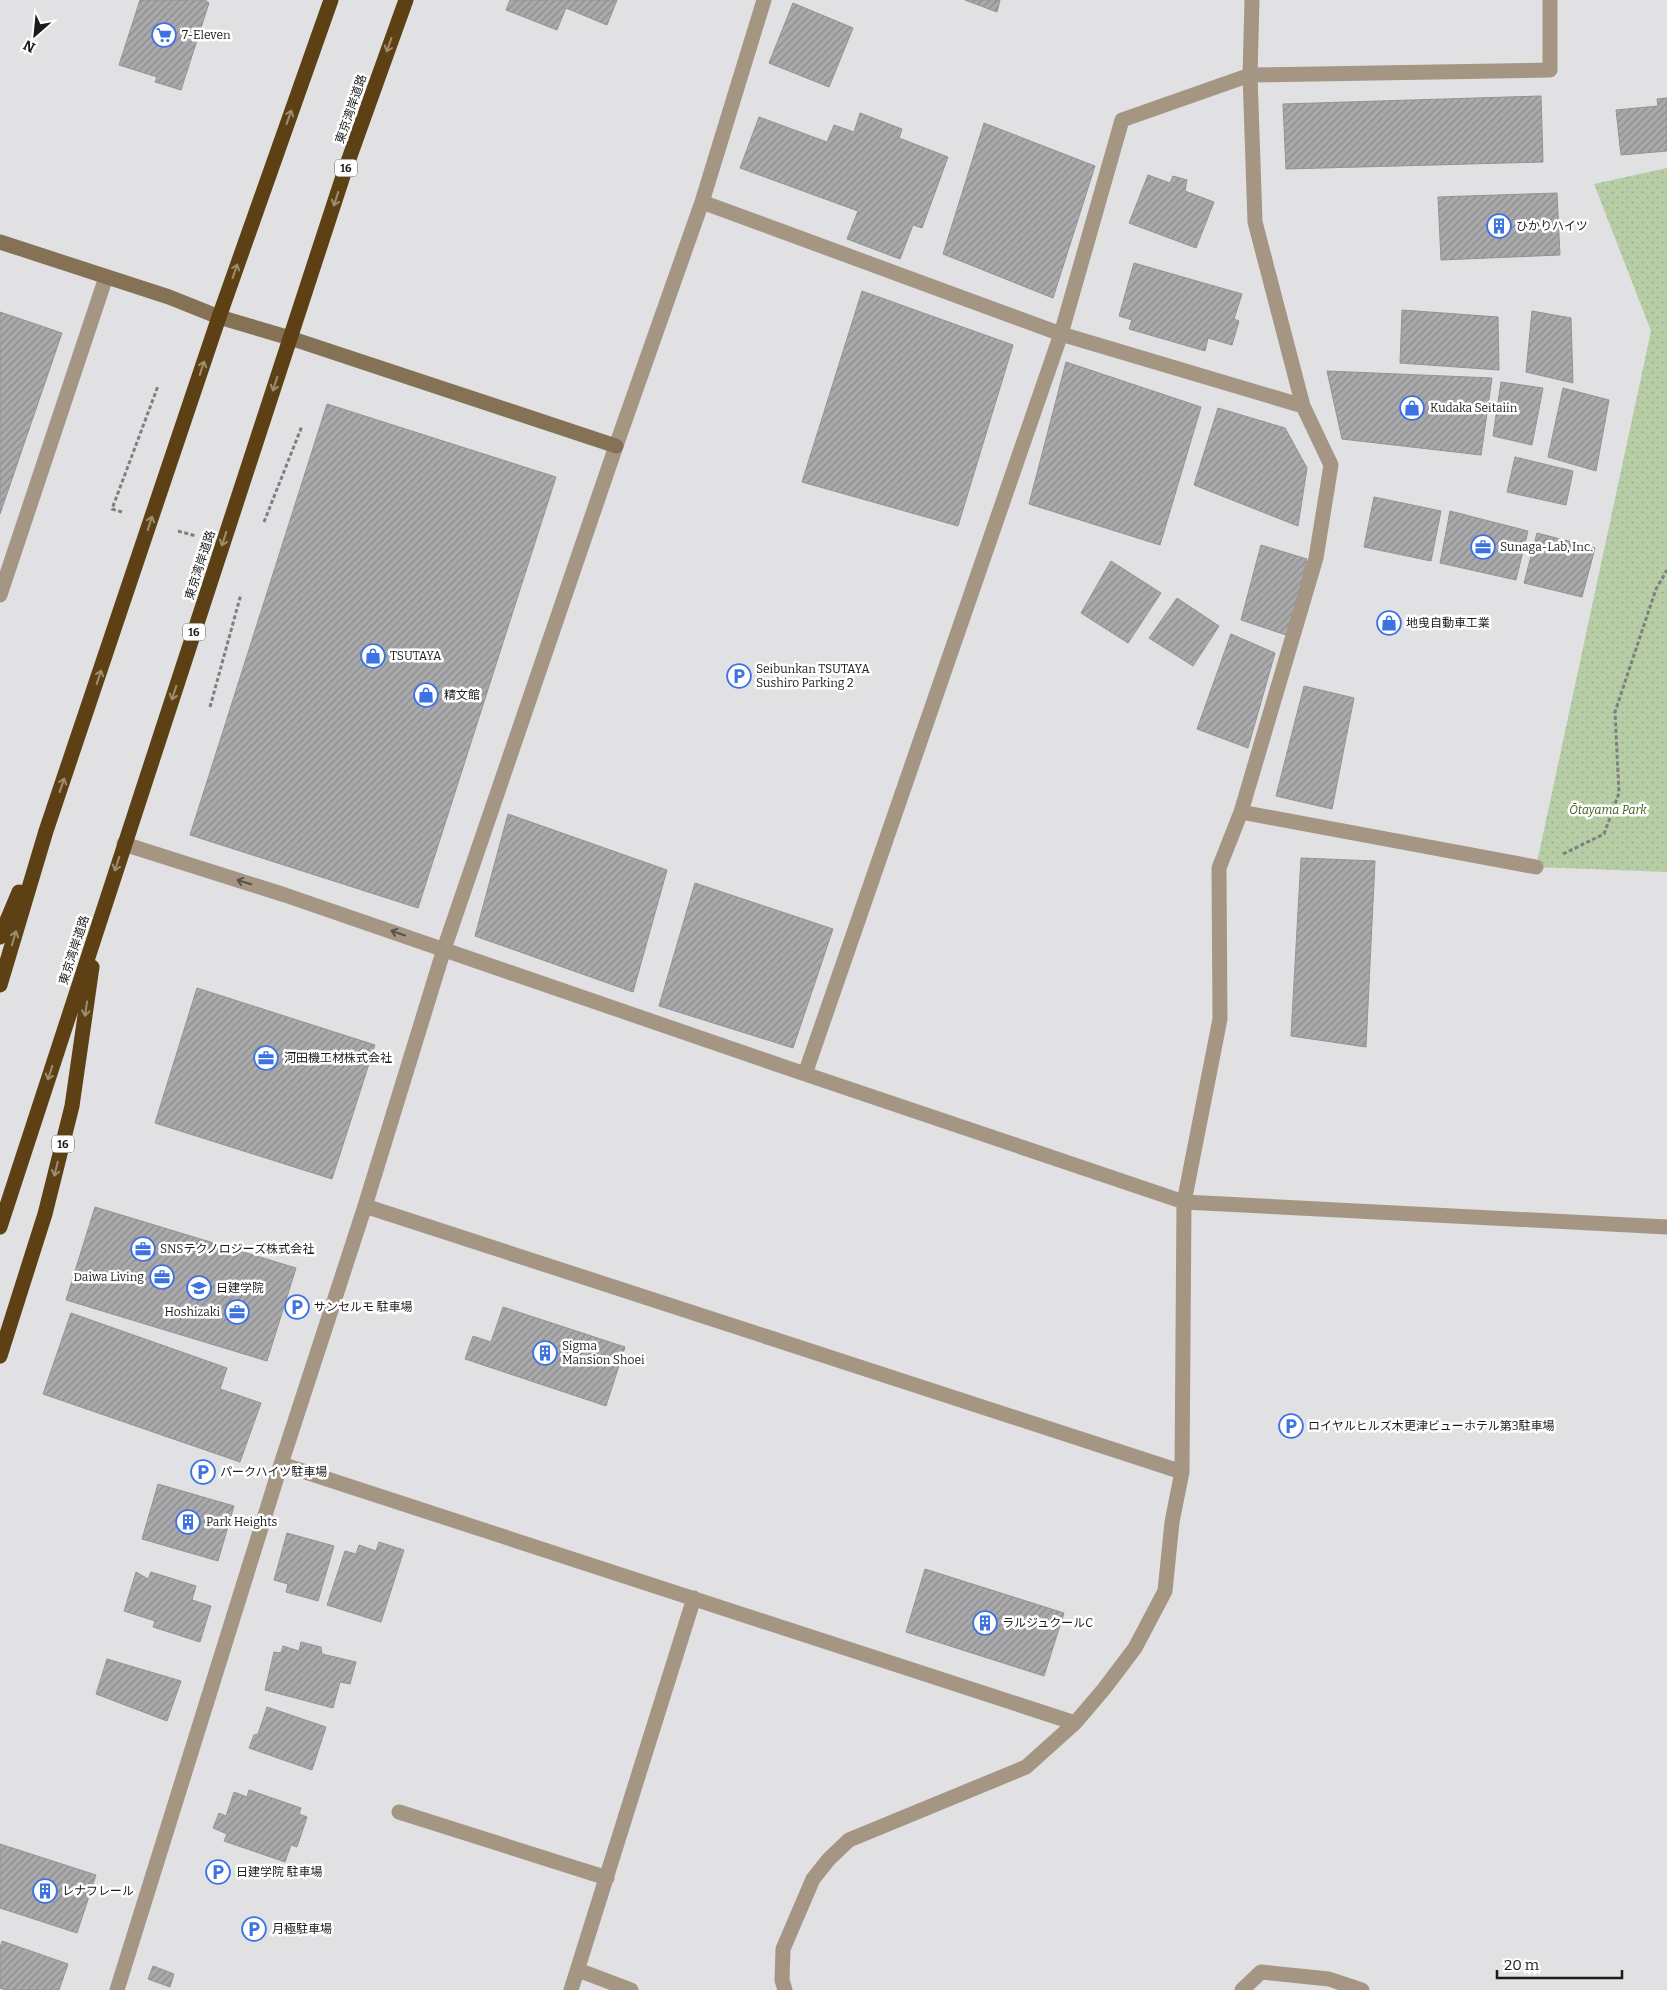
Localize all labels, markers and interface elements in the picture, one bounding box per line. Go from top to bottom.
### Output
north arrow [10,10,60,60]
supermarket icon: 7-Eleven [151,22,177,48]
place label: 7-Eleven [182,28,231,42]
text: N [20,36,38,56]
one-way arrow [384,37,393,53]
street label: 東京湾岸道路 [333,73,369,145]
one-way arrow [285,110,294,125]
road number: 16 [335,160,357,177]
one-way arrow [331,191,340,206]
building icon: ひかりハイツ [1486,213,1512,239]
place label: ひかりハイツ [1516,219,1588,233]
one-way arrow [231,263,240,279]
one-way arrow [198,361,207,377]
one-way arrow [270,376,279,392]
shop icon: Kudaka Seitaiin [1399,395,1425,421]
place label: Kudaka Seitaiin [1430,401,1518,415]
one-way arrow [146,515,156,531]
street label: 東京湾岸道路 [182,529,218,601]
one-way arrow [219,530,229,546]
office icon: Sunaga-Lab, Inc. [1470,534,1496,560]
place label: Sunaga-Lab, Inc. [1500,540,1593,554]
shop icon: 地曵自動車工業 [1376,610,1402,636]
place label: 地曵自動車工業 [1406,616,1490,630]
road number: 16 [183,624,205,640]
shop icon: TSUTAYA [360,643,386,669]
place label: TSUTAYA [390,649,442,663]
place label: Seibunkan TSUTAYA Sushiro Parking 2 [756,662,870,690]
parking icon: Seibunkan TSUTAYA Sushiro Parking 2 [726,663,752,689]
one-way arrow [95,669,104,685]
shop icon: 精文館 [413,682,439,708]
one-way arrow [168,685,178,701]
place label: 精文館 [444,688,480,702]
one-way arrow [58,778,67,793]
park label: Ōtayama Park [1569,803,1647,817]
one-way arrow [112,856,122,872]
one-way arrow [236,876,252,886]
street label: 東京湾岸道路 [56,914,92,986]
one-way arrow [390,928,406,938]
one-way arrow [9,931,19,947]
one-way arrow [81,1001,91,1017]
office icon: 河田機工材株式会社 [253,1045,279,1071]
place label: 河田機工材株式会社 [284,1051,392,1065]
one-way arrow [45,1064,54,1080]
road number: 16 [52,1136,74,1152]
one-way arrow [51,1160,60,1176]
office icon: SNSテクノロジーズ株式会社 [130,1236,156,1262]
place label: SNSテクノロジーズ株式会社 [160,1242,314,1256]
office icon: Daiwa Living [149,1264,175,1290]
place label: Daiwa Living [73,1270,144,1284]
school or university icon: 日建学院 [186,1275,212,1301]
place label: 日建学院 [216,1281,264,1295]
parking icon: サンセルモ 駐車場 [284,1294,310,1320]
office icon: Hoshizaki [224,1299,250,1325]
place label: サンセルモ 駐車場 [314,1300,412,1314]
place label: Hoshizaki [164,1305,220,1319]
place label: Sigma Mansion Shoei [562,1339,645,1367]
building icon: Sigma Mansion Shoei [532,1340,558,1366]
parking icon: ロイヤルヒルズ木更津ビューホテル第3駐車場 [1278,1413,1304,1439]
place label: ロイヤルヒルズ木更津ビューホテル第3駐車場 [1308,1419,1554,1433]
parking icon: パークハイツ駐車場 [190,1459,216,1485]
place label: パークハイツ駐車場 [220,1465,327,1479]
building icon: Park Heights [175,1509,201,1535]
place label: Park Heights [206,1515,277,1529]
building icon: ラルジュクールC [972,1610,998,1636]
place label: ラルジュクールC [1002,1616,1093,1630]
parking icon: 日建学院 駐車場 [205,1859,231,1885]
place label: 日建学院 駐車場 [236,1865,322,1879]
building icon: レナフレール [32,1878,58,1904]
place label: レナフレール [62,1884,134,1898]
parking icon: 月極駐車場 [241,1916,267,1942]
place label: 月極駐車場 [272,1922,332,1936]
scale bar [1497,1948,1622,1980]
text: 20 m [1504,1956,1540,1974]

